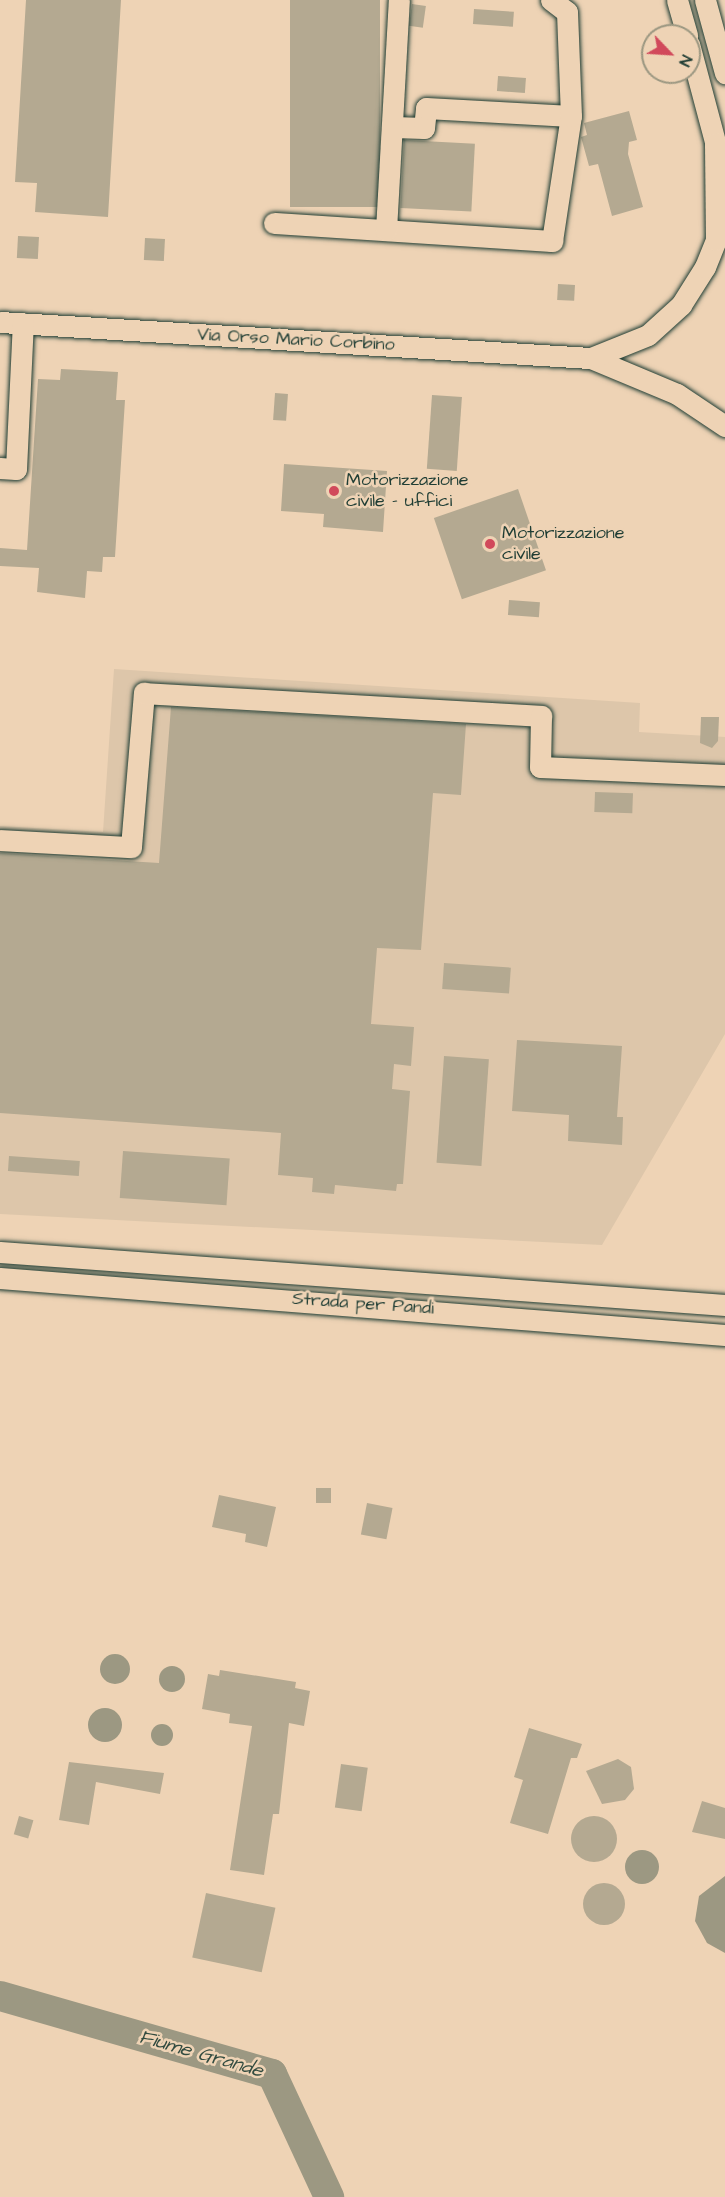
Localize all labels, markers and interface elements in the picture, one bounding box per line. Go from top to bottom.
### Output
north arrow [641,24,701,84]
text: N [673,52,698,70]
street label: Via Orso Mario Corbino [197,324,395,356]
place label: Motorizzazione civile - uffici [346,470,469,512]
marker: Motorizzazione civile - uffici [327,484,341,498]
place label: Motorizzazione civile [502,523,625,566]
marker: Motorizzazione civile [483,537,497,551]
street label: Strada per Pandi [291,1288,435,1320]
water label: Fiume Grande [136,2025,266,2083]

